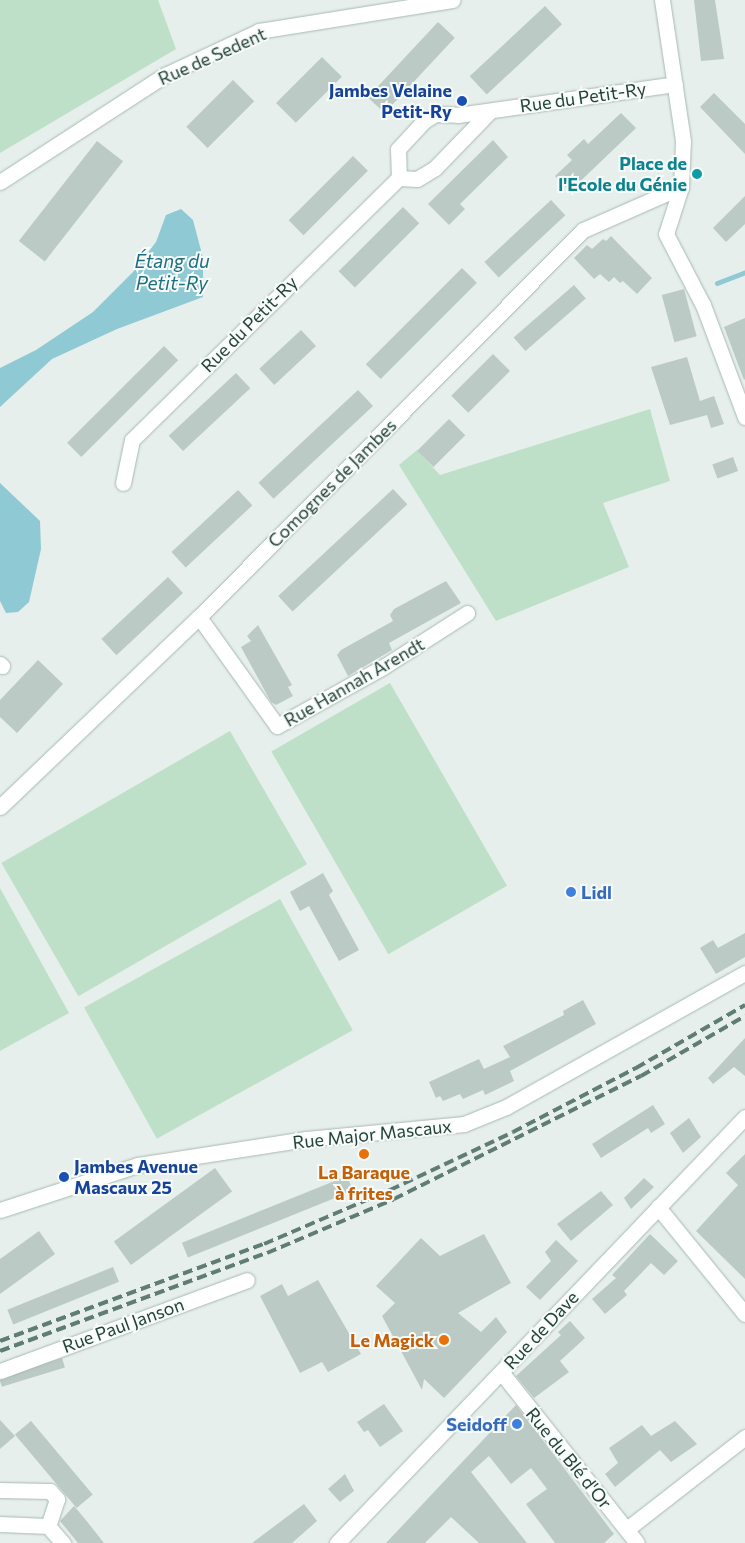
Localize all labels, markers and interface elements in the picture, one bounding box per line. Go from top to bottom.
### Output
street label: Rue de Sedent [155,23,269,89]
street label: Rue du Petit-Ry [518,77,648,117]
place label: Jambes Velaine Petit-Ry [329,80,452,122]
marker: Jambes Velaine Petit-Ry [456,95,468,107]
place label: Place de l'Ecole du Génie [558,153,687,195]
marker: Place de l'Ecole du Génie [691,168,703,180]
water label: Étang du Petit-Ry [134,250,210,294]
street label: Rue du Petit-Ry [196,271,302,377]
street label: Comognes de Jambes [263,414,401,552]
street label: Rue Hannah Arendt [280,633,428,731]
place label: Lidl [581,881,612,903]
marker: Lidl [565,886,577,898]
street label: Rue Major Mascaux [291,1115,453,1153]
marker: La Baraque à frites [358,1148,370,1160]
place label: Jambes Avenue Mascaux 25 [74,1156,198,1198]
place label: La Baraque à frites [318,1162,410,1204]
marker: Jambes Avenue Mascaux 25 [58,1171,70,1183]
street label: Rue de Dave [499,1286,583,1374]
street label: Rue Paul Janson [59,1293,187,1357]
place label: Le Magick [350,1329,434,1351]
marker: Le Magick [438,1334,450,1346]
street label: Rue du Blé d'Or [522,1403,616,1513]
place label: Seidoff [446,1413,507,1435]
marker: Seidoff [511,1418,523,1430]

